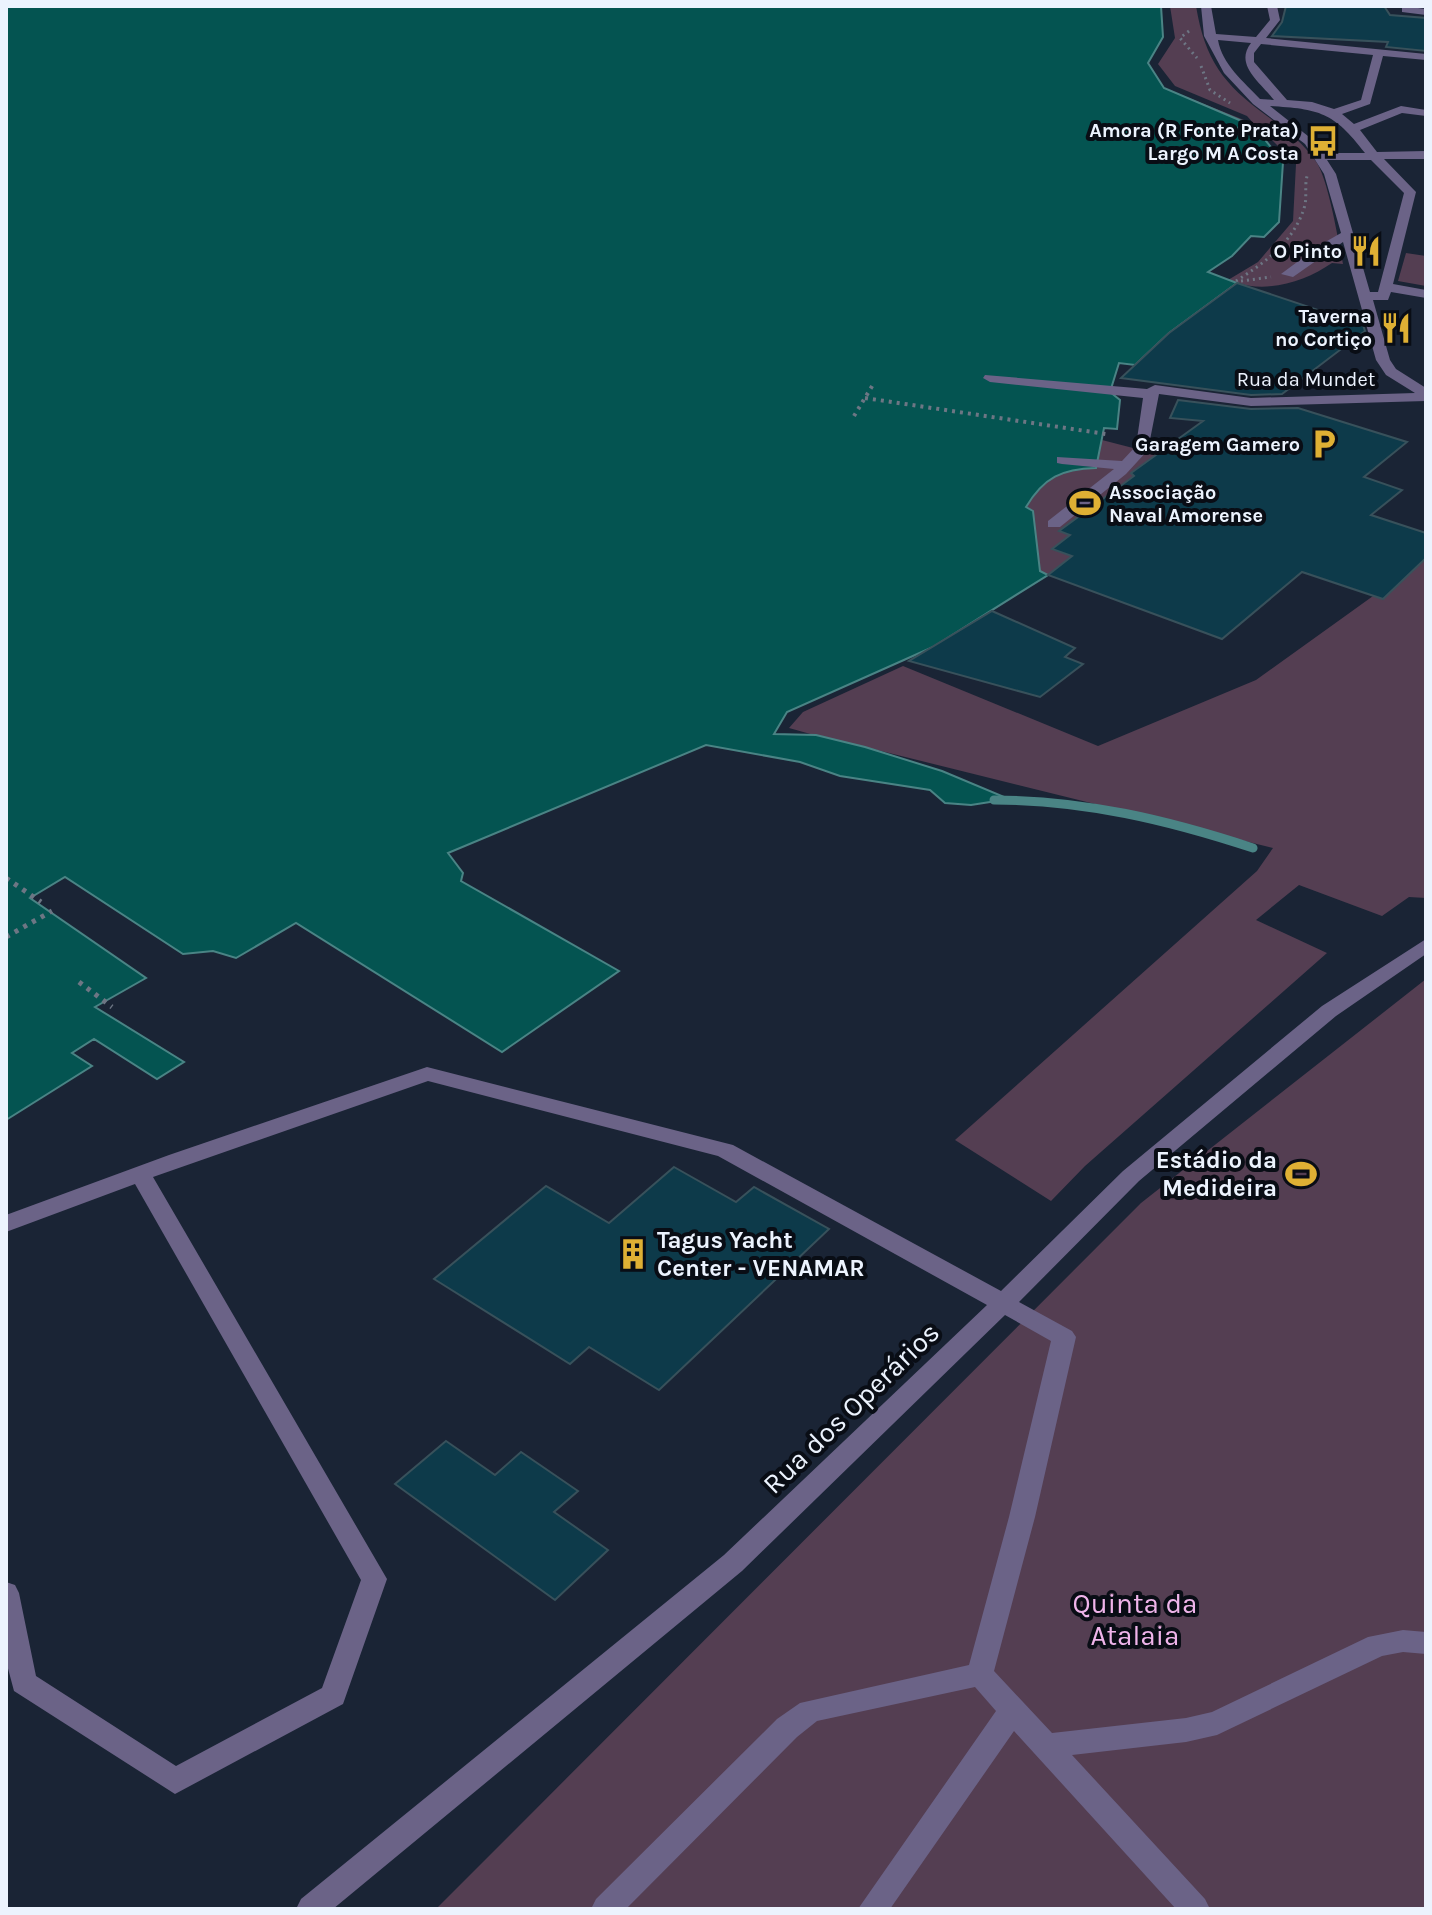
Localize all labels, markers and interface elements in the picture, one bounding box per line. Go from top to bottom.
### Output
place label: Amora (R Fonte Prata) Largo M A Costa [1089,119,1299,165]
bus stop icon: Amora (R Fonte Prata) Largo M A Costa [1306,124,1340,158]
restaurant icon: O Pinto [1349,234,1383,268]
place label: O Pinto [1273,240,1342,263]
place label: Taverna no Cortiço [1275,305,1372,351]
restaurant icon: Taverna no Cortiço [1379,311,1413,345]
street label: Rua da Mundet [1237,368,1376,391]
parking icon: Garagem Gamero [1307,427,1341,461]
place label: Garagem Gamero [1135,433,1300,456]
place label: Associação Naval Amorense [1109,481,1263,527]
sports icon: Associação Naval Amorense [1068,486,1102,520]
place label: Estádio da Medideira [1156,1146,1277,1202]
sports icon: Estádio da Medideira [1284,1157,1318,1191]
place label: Tagus Yacht Center - VENAMAR [657,1226,865,1282]
building icon: Tagus Yacht Center - VENAMAR [616,1237,650,1271]
street label: Rua dos Operários [756,1315,946,1501]
park label: Quinta da Atalaia [1072,1587,1198,1652]

